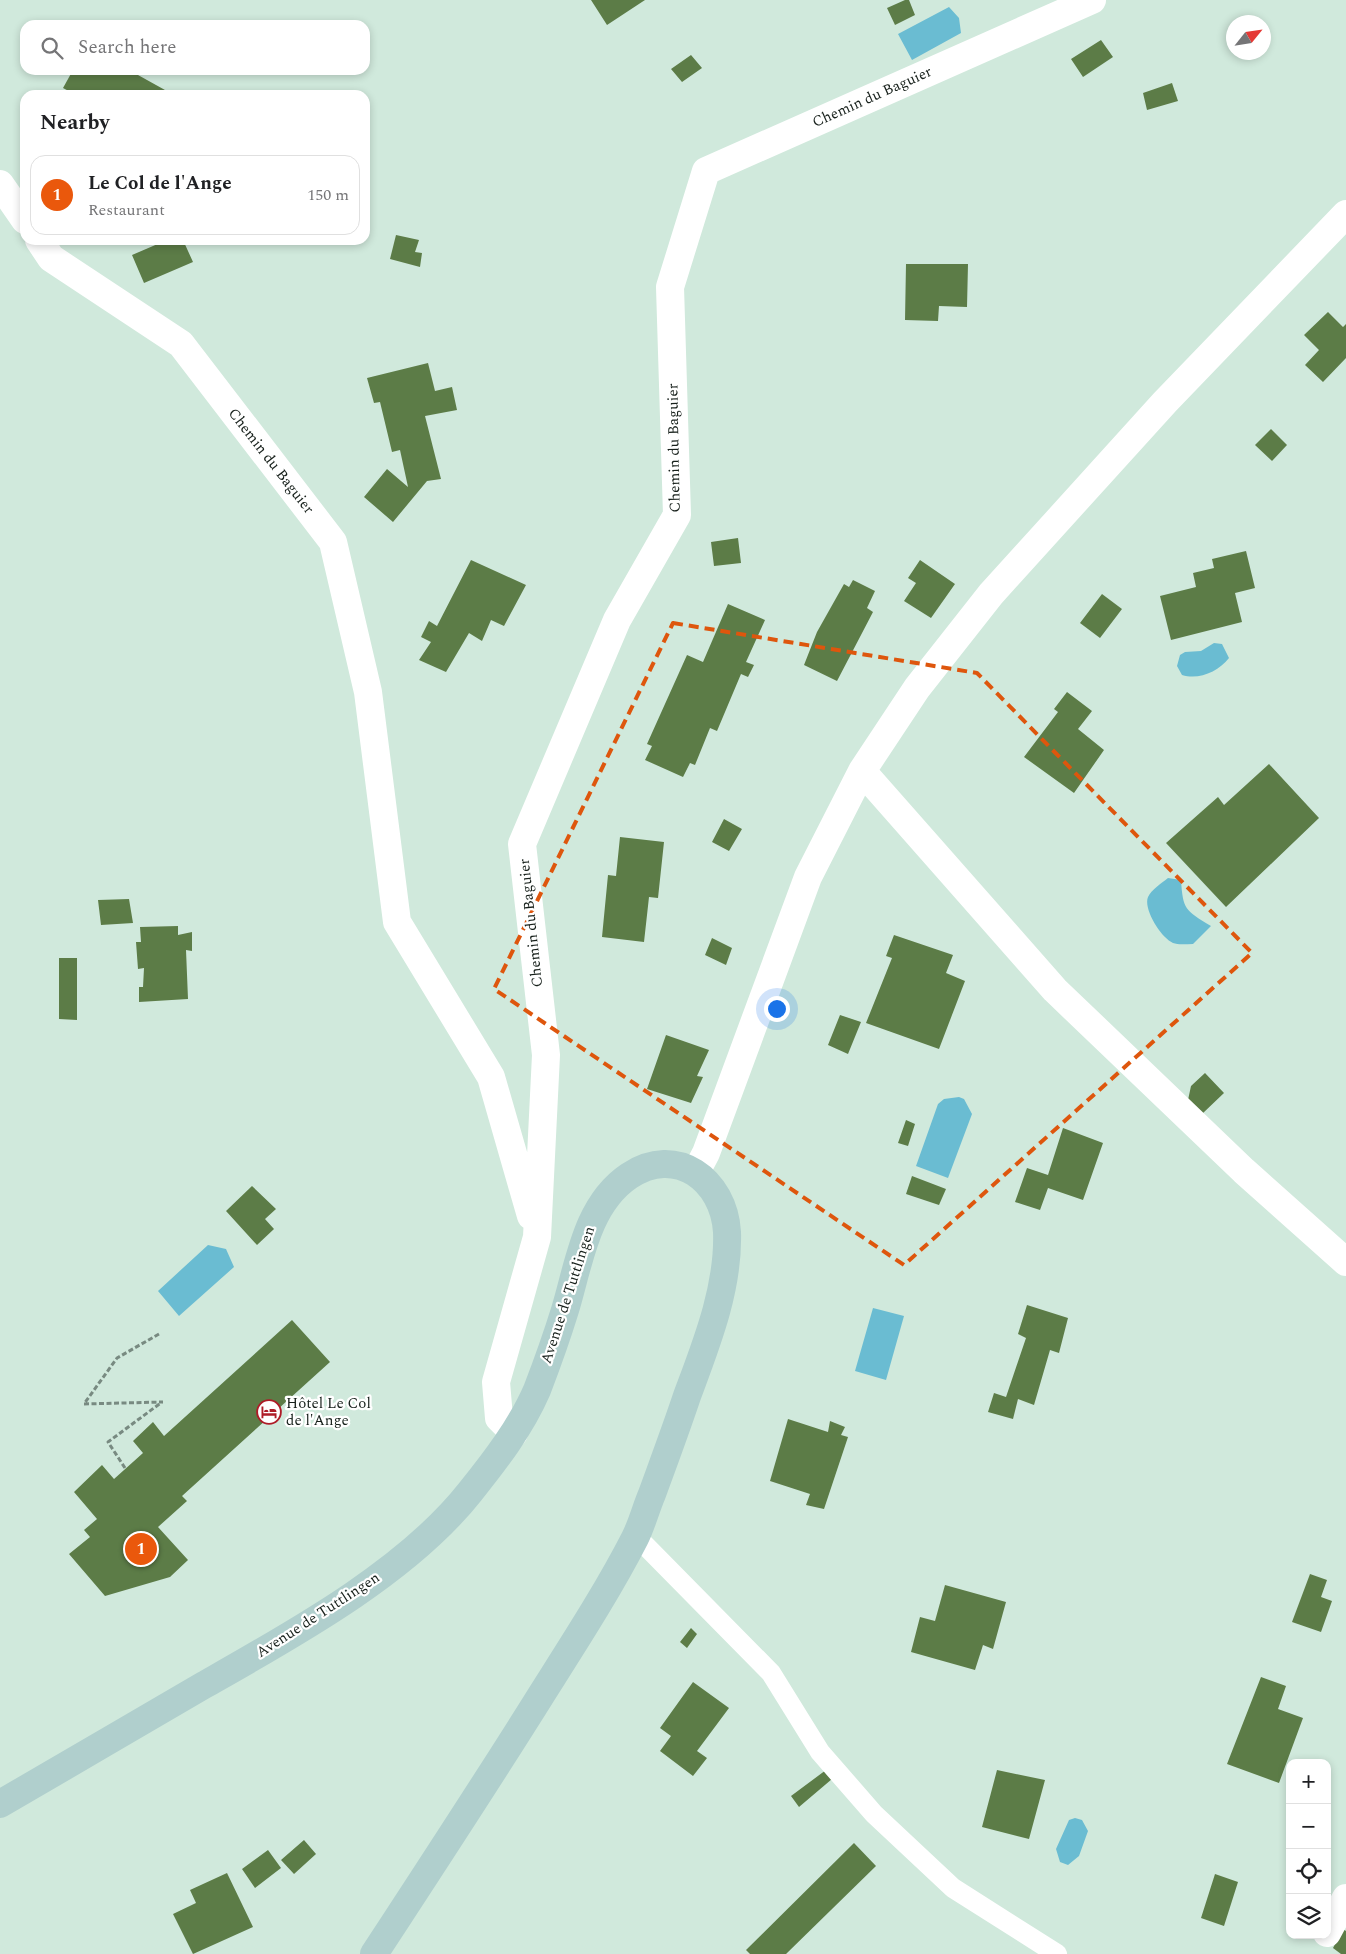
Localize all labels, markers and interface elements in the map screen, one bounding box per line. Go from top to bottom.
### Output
north arrow [1226,15,1271,60]
search box [20,20,370,75]
text: Search here [78,33,177,62]
icon: search [38,34,66,62]
street label: Chemin du Baguier [808,60,936,134]
text: Nearby [40,107,110,139]
text: Le Col de l'Ange [88,169,232,198]
text: 1 [53,183,61,207]
text: 150 m [307,183,349,207]
text: Restaurant [88,198,165,222]
street label: Chemin du Baguier [661,383,687,513]
street label: Chemin du Baguier [222,403,320,519]
street label: Chemin du Baguier [513,858,549,988]
your location [764,996,790,1022]
street label: Avenue de Tuttlingen [535,1223,601,1367]
place label: Hôtel Le Col de l'Ange [286,1392,371,1432]
hotel icon: Hôtel Le Col de l'Ange [256,1399,282,1425]
pin: 1 [125,1530,157,1568]
street label: Avenue de Tuttlingen [252,1566,385,1664]
map controls [1286,1759,1331,1939]
button: + [1286,1759,1331,1804]
button: − [1286,1804,1331,1849]
button: locate [1286,1849,1331,1894]
button: layers [1286,1894,1331,1939]

